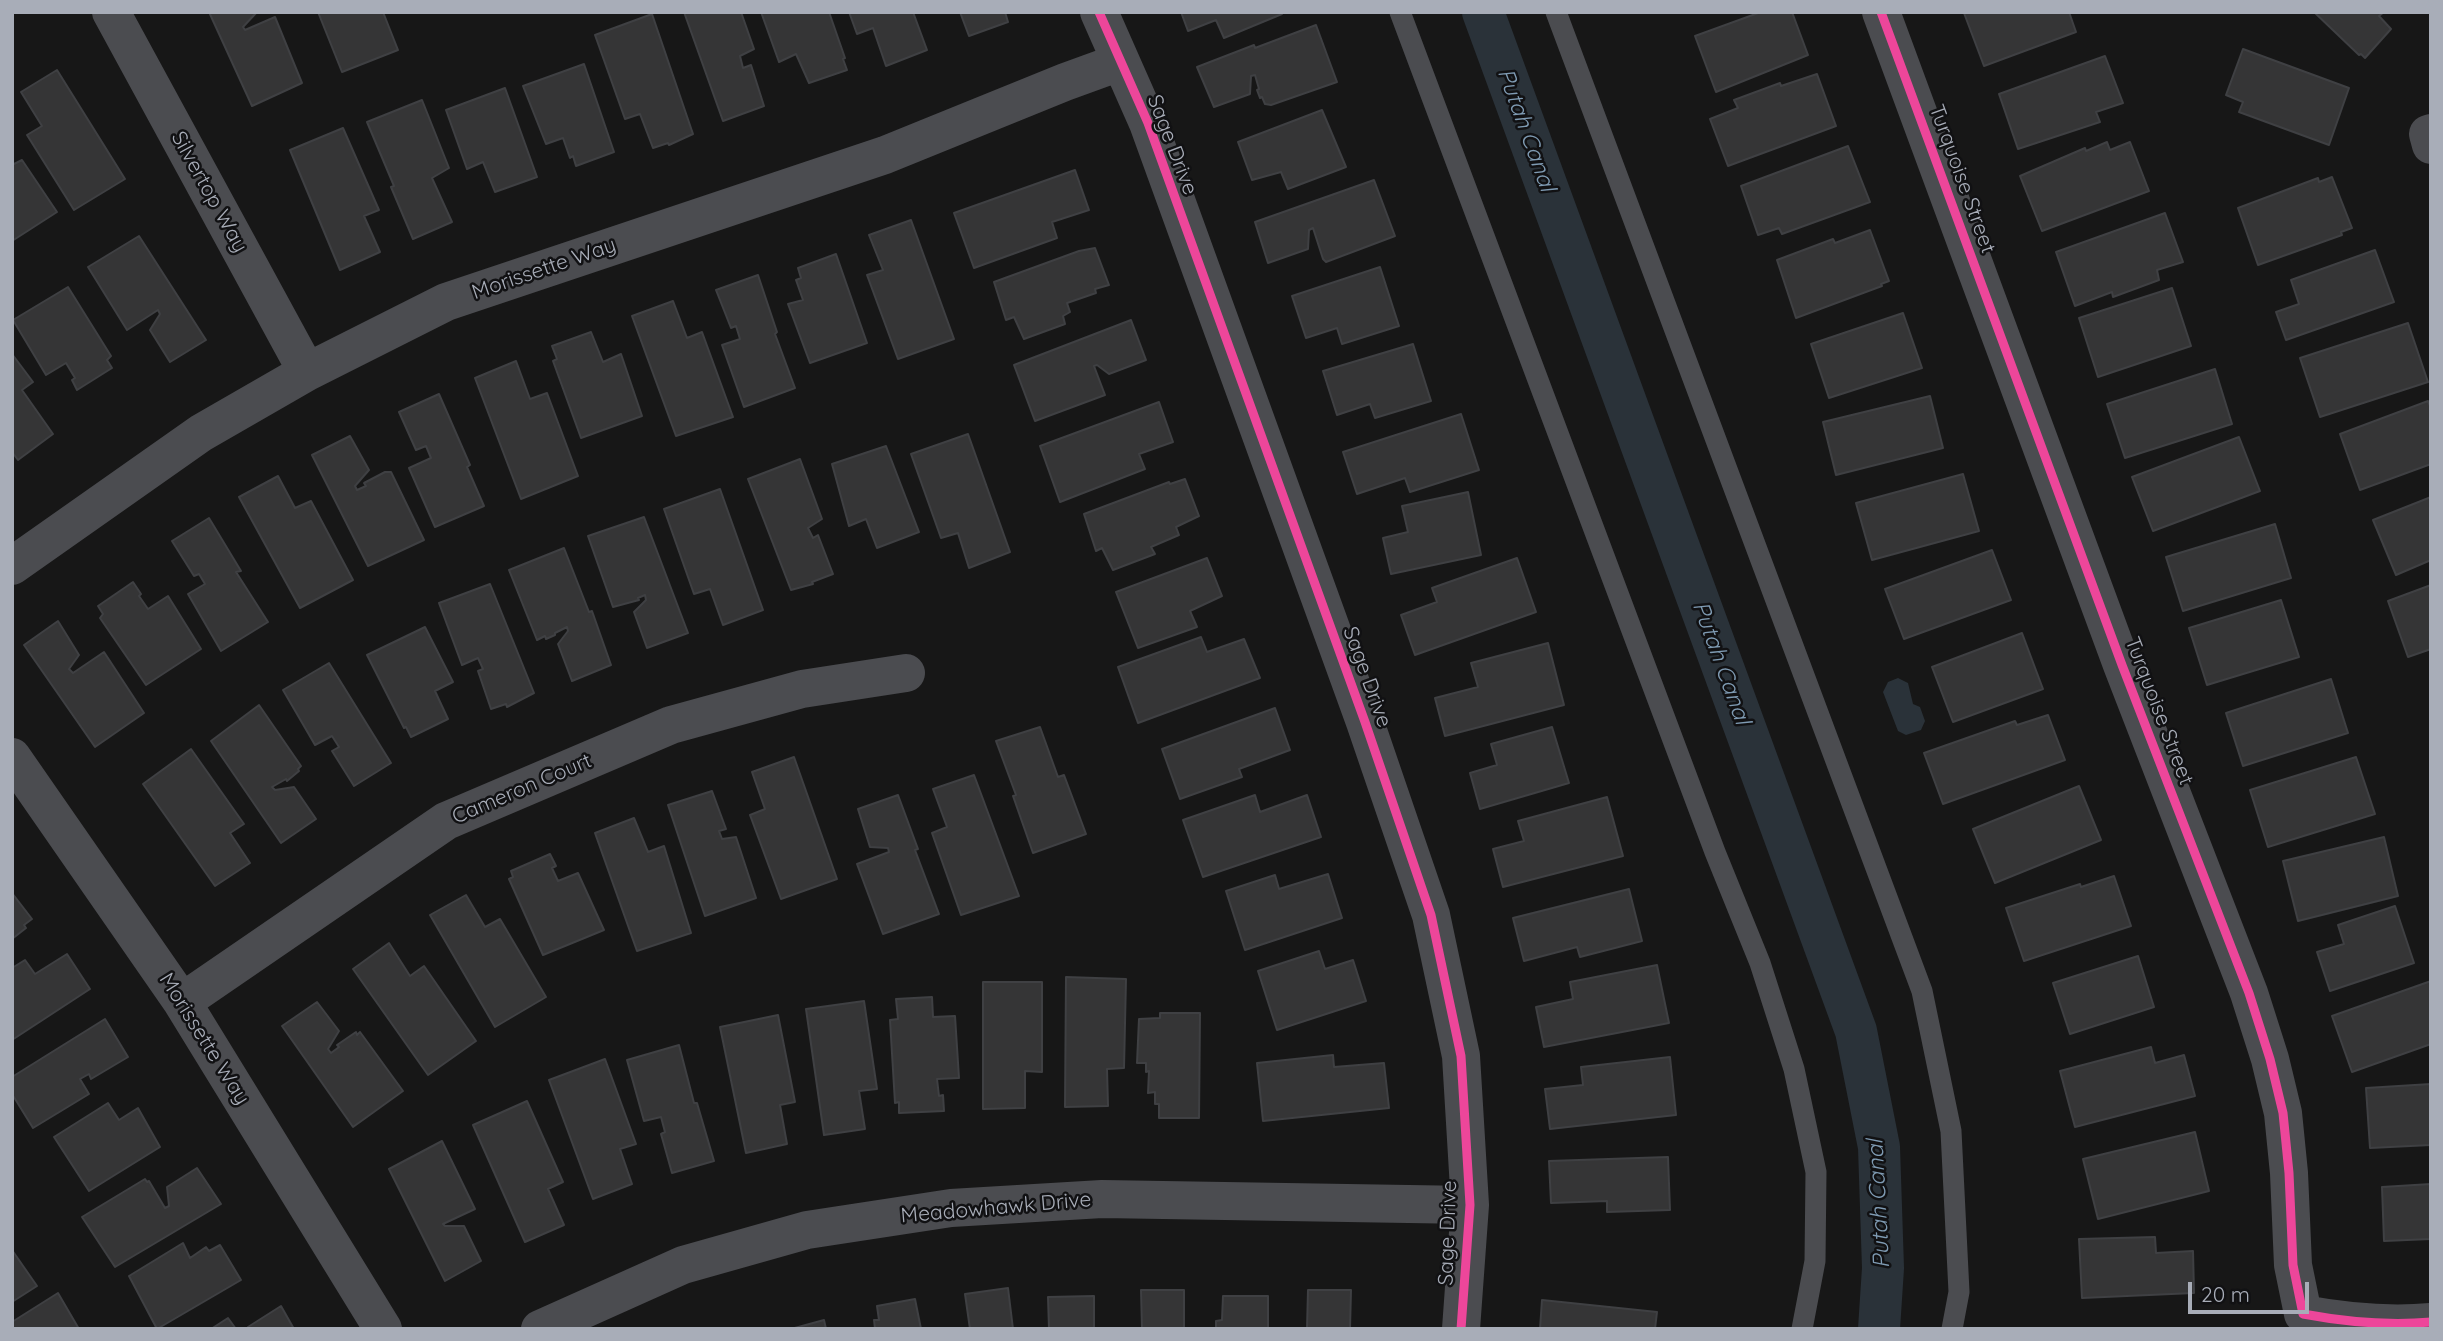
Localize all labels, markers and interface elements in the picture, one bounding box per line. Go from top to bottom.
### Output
water label: Putah Canal [1491,65,1561,195]
street label: Sage Drive [1141,91,1203,199]
street label: Turquoise Street [1923,101,2001,257]
street label: Silvertop Way [165,127,253,257]
street label: Morissette Way [469,233,619,305]
water label: Putah Canal [1686,598,1756,728]
street label: Sage Drive [1337,623,1397,731]
street label: Turquoise Street [2119,633,2199,789]
street label: Cameron Court [448,748,596,830]
street label: Morissette Way [153,968,255,1110]
water label: Putah Canal [1862,1139,1896,1269]
street label: Sage Drive [1434,1180,1462,1286]
street label: Meadowhawk Drive [900,1187,1092,1229]
scale bar [2191,1268,2312,1312]
text: 20 m [2201,1281,2250,1307]

